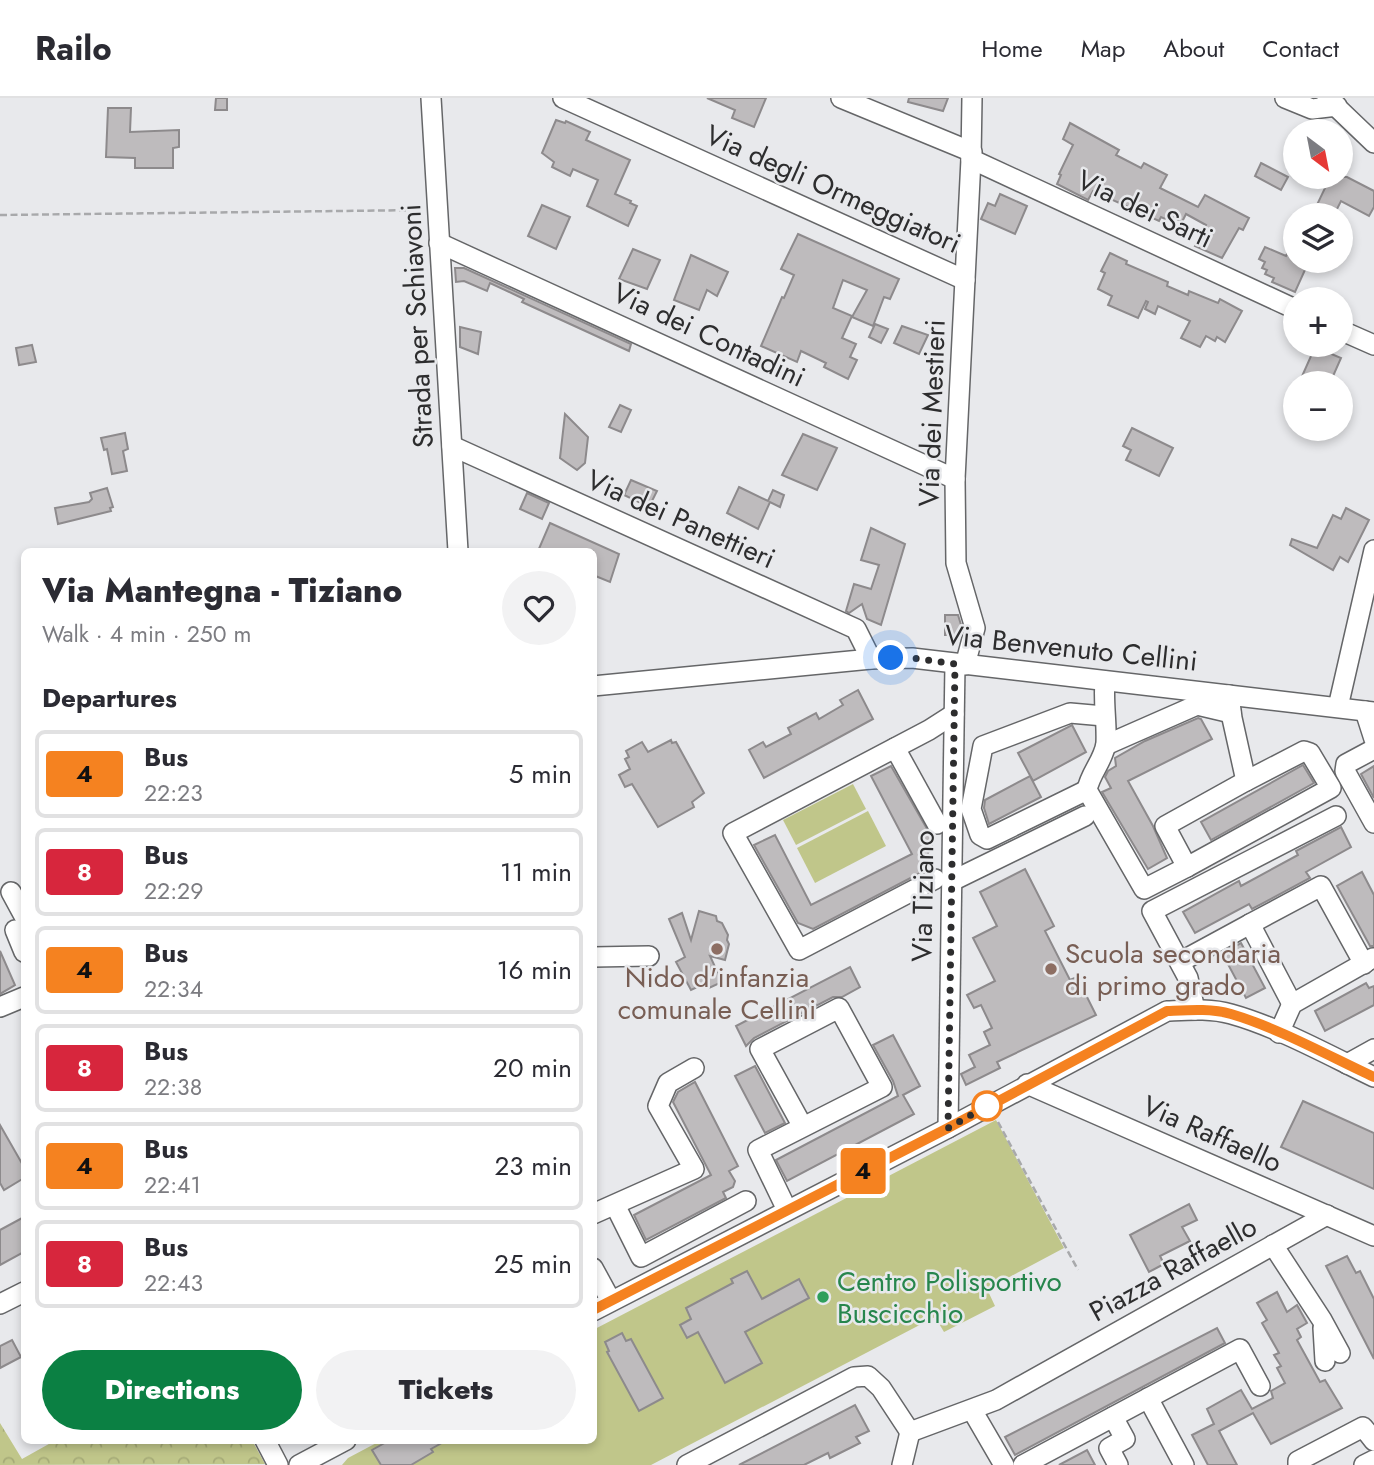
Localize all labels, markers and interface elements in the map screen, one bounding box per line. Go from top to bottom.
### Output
text: Railo [35,25,112,72]
text: Home [981,31,1043,66]
text: Map [1081,31,1125,66]
text: About [1163,31,1224,66]
text: Contact [1262,31,1339,66]
street label: Via degli Ormeggiatori [699,114,967,264]
north arrow [1283,119,1353,189]
map controls [1283,119,1353,441]
street label: Via dei Sarti [1070,160,1220,258]
street label: Strada per Schiavoni [390,203,444,449]
button: layers [1283,203,1353,273]
street label: Via dei Contadini [606,272,812,398]
button: + [1283,287,1353,357]
street label: Via dei Mestieri [908,319,956,507]
button: − [1283,371,1353,441]
street label: Via dei Panettieri [580,459,782,579]
text: Via Mantegna - Tiziano [42,567,402,614]
button: heart [502,571,576,645]
street label: Via Benvenuto Cellini [942,614,1200,682]
text: Walk · 4 min · 250 m [42,617,251,651]
your location [873,640,908,675]
text: Departures [42,679,177,717]
text: Bus [144,738,188,776]
text: 5 min [509,755,572,793]
text: 4 [76,756,93,791]
text: 22:23 [144,776,203,810]
street label: Via Tiziano [901,830,945,962]
text: Bus [144,836,188,874]
text: 11 min [500,853,572,891]
text: 8 [77,854,92,889]
text: 22:29 [144,874,203,908]
place label: Scuola secondaria di primo grado [1065,933,1281,1006]
text: Bus [144,934,188,972]
marker: Nido d'infanzia comunale Cellini [709,941,725,957]
text: 16 min [497,951,572,989]
text: 4 [76,952,93,987]
place label: Nido d'infanzia comunale Cellini [618,957,816,1030]
marker: Scuola secondaria di primo grado [1043,961,1059,977]
text: 22:34 [144,972,203,1006]
text: Bus [144,1032,188,1070]
text: 20 min [493,1049,572,1087]
text: 8 [77,1050,92,1085]
text: 22:38 [144,1070,202,1104]
street label: Via Raffaello [1136,1085,1288,1183]
unlabelled marker [972,1091,1002,1121]
text: Bus [144,1130,188,1168]
text: 23 min [495,1147,572,1185]
text: 4 [76,1148,93,1183]
line badge: 4 [840,1148,886,1194]
text: 4 [855,1153,871,1188]
text: 22:41 [144,1168,201,1202]
street label: Piazza Raffaello [1082,1206,1264,1332]
text: Bus [144,1228,188,1266]
text: 25 min [494,1245,572,1283]
text: 8 [77,1246,92,1281]
place label: Centro Polisportivo Buscicchio [837,1261,1062,1334]
text: 22:43 [144,1266,203,1300]
marker: Centro Polisportivo Buscicchio [815,1289,831,1305]
button: Directions [42,1350,302,1430]
button: Tickets [316,1350,576,1430]

